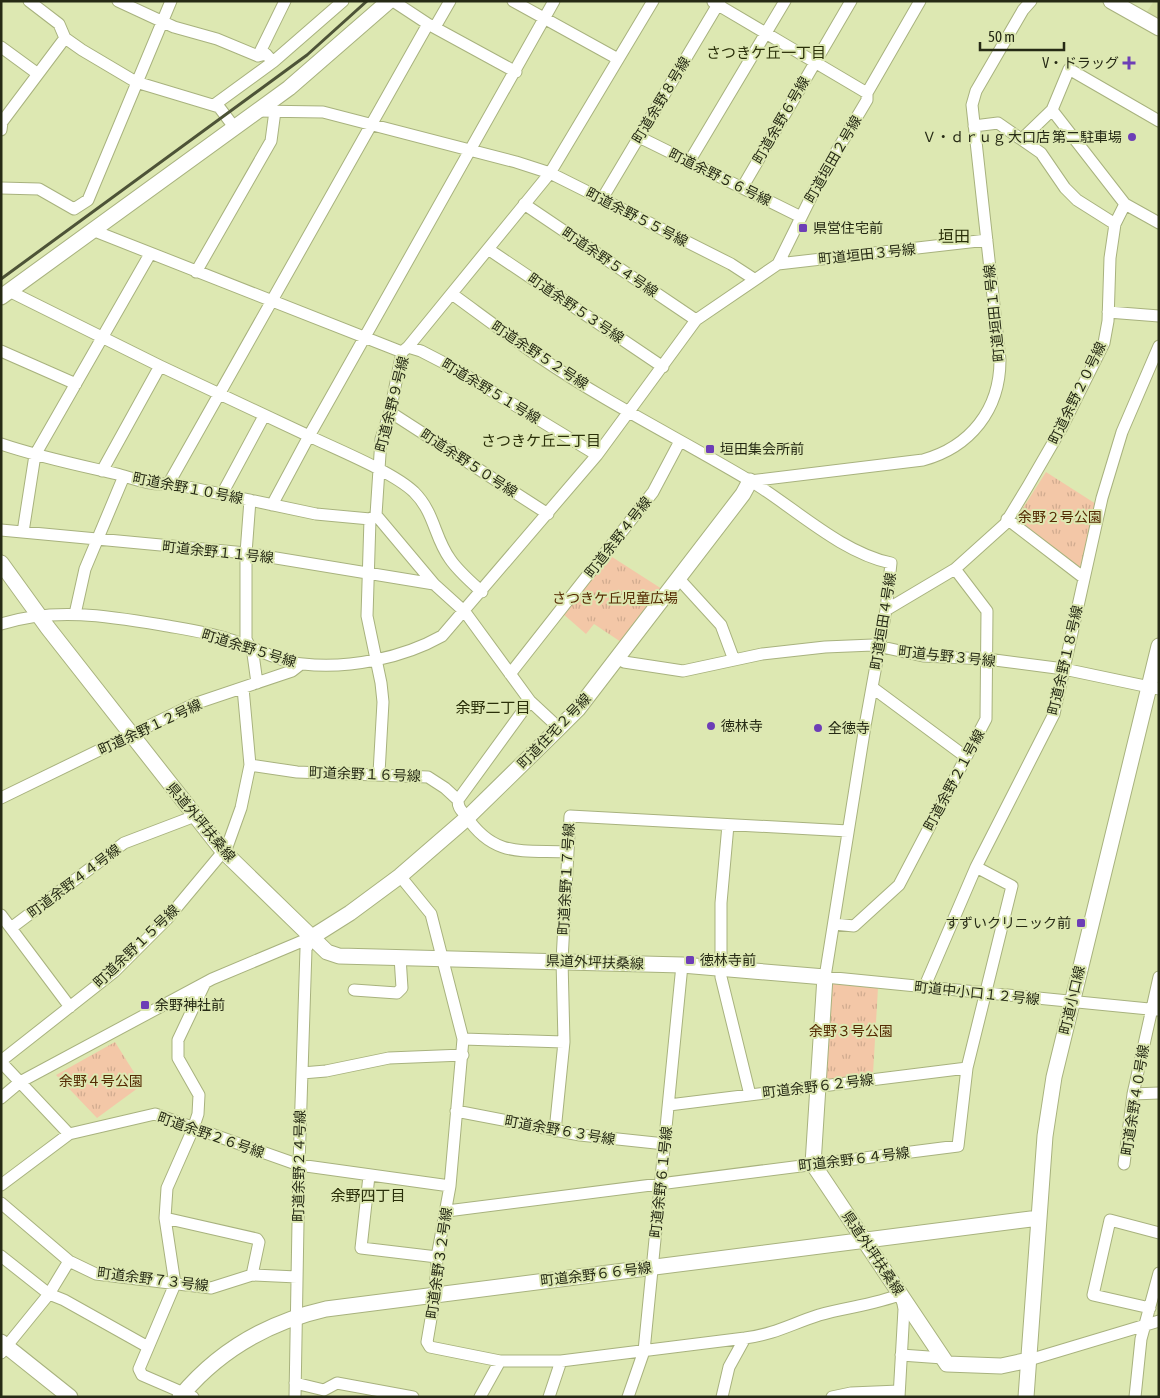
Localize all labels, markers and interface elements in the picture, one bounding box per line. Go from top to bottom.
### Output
scale bar [980,20,1064,52]
text: 50 m [988,28,1015,45]
district label: さつきケ丘一丁目 [706,44,826,61]
street label: 町道余野８号線 [629,54,693,146]
place label: V・ドラッグ [1042,55,1119,71]
marker: V・ドラッグ [1123,57,1135,69]
street label: 町道余野６号線 [750,74,812,166]
street label: 町道垣田２号線 [802,113,864,205]
place label: Ｖ・ｄｒｕｇ 大口店 第二駐車場 [922,129,1122,146]
marker: Ｖ・ｄｒｕｇ 大口店 第二駐車場 [1126,131,1138,143]
street label: 町道余野５６号線 [666,145,774,209]
street label: 町道余野５５号線 [583,184,691,250]
place label: 県営住宅前 [813,220,883,236]
marker: 県営住宅前 [797,222,809,234]
street label: 町道余野５４号線 [559,224,661,300]
district label: 垣田 [938,227,970,245]
street label: 町道垣田３号線 [817,241,917,267]
street label: 町道垣田１号線 [981,263,1007,363]
street label: 町道余野５３号線 [525,270,627,346]
street label: 町道余野５２号線 [489,318,591,392]
street label: 町道余野２０号線 [1045,339,1109,447]
street label: 町道余野９号線 [372,355,412,453]
street label: 町道余野５１号線 [439,355,543,427]
street label: 町道余野５０号線 [418,426,520,500]
district label: さつきケ丘二丁目 [481,432,601,449]
place label: 垣田集会所前 [720,441,804,457]
marker: 垣田集会所前 [704,443,716,455]
street label: 町道余野１０号線 [132,469,244,507]
street label: 町道余野４号線 [582,493,654,581]
park label: 余野２号公園 [1018,509,1102,525]
street label: 町道余野１１号線 [161,538,275,566]
street label: 町道垣田４号線 [867,571,899,671]
park label: さつきケ丘児童広場 [552,590,678,606]
street label: 町道余野１８号線 [1045,604,1085,716]
street label: 町道余野５号線 [200,626,298,670]
street label: 町道与野３号線 [897,643,997,669]
street label: 町道住宅２号線 [514,690,594,772]
street label: 町道余野１２号線 [96,696,204,758]
district label: 余野二丁目 [455,699,531,716]
place label: 徳林寺 [721,718,763,734]
marker: 徳林寺 [705,720,717,732]
place label: 全徳寺 [828,720,870,736]
marker: 全徳寺 [812,722,824,734]
street label: 町道余野２１号線 [921,727,987,833]
street label: 町道余野１６号線 [309,764,421,784]
street label: 県道外坪扶桑線 [163,779,239,865]
street label: 町道余野１７号線 [555,823,577,935]
street label: 町道余野４４号線 [24,841,124,921]
street label: 町道余野１５号線 [90,901,182,991]
place label: すずいクリニック前 [945,915,1071,931]
marker: すずいクリニック前 [1075,917,1087,929]
street label: 県道外坪扶桑線 [546,952,644,972]
place label: 徳林寺前 [700,952,756,968]
marker: 徳林寺前 [684,954,696,966]
street label: 町道小口線 [1056,964,1088,1036]
street label: 町道中小口１２号線 [914,978,1040,1008]
place label: 余野神社前 [155,997,225,1013]
marker: 余野神社前 [139,999,151,1011]
park label: 余野３号公園 [809,1023,893,1039]
street label: 町道余野４０号線 [1118,1043,1152,1157]
street label: 町道余野６２号線 [761,1071,875,1101]
park label: 余野４号公園 [59,1073,143,1089]
street label: 町道余野２６号線 [155,1109,267,1161]
street label: 町道余野２４号線 [290,1110,308,1222]
street label: 町道余野６３号線 [503,1112,617,1148]
street label: 町道余野６１号線 [647,1125,675,1239]
street label: 町道余野６４号線 [797,1144,911,1174]
district label: 余野四丁目 [330,1187,406,1204]
street label: 町道余野３２号線 [423,1206,455,1320]
street label: 県道外坪扶桑線 [839,1208,907,1298]
street label: 町道余野６６号線 [539,1259,653,1289]
street label: 町道余野７３号線 [96,1264,210,1294]

